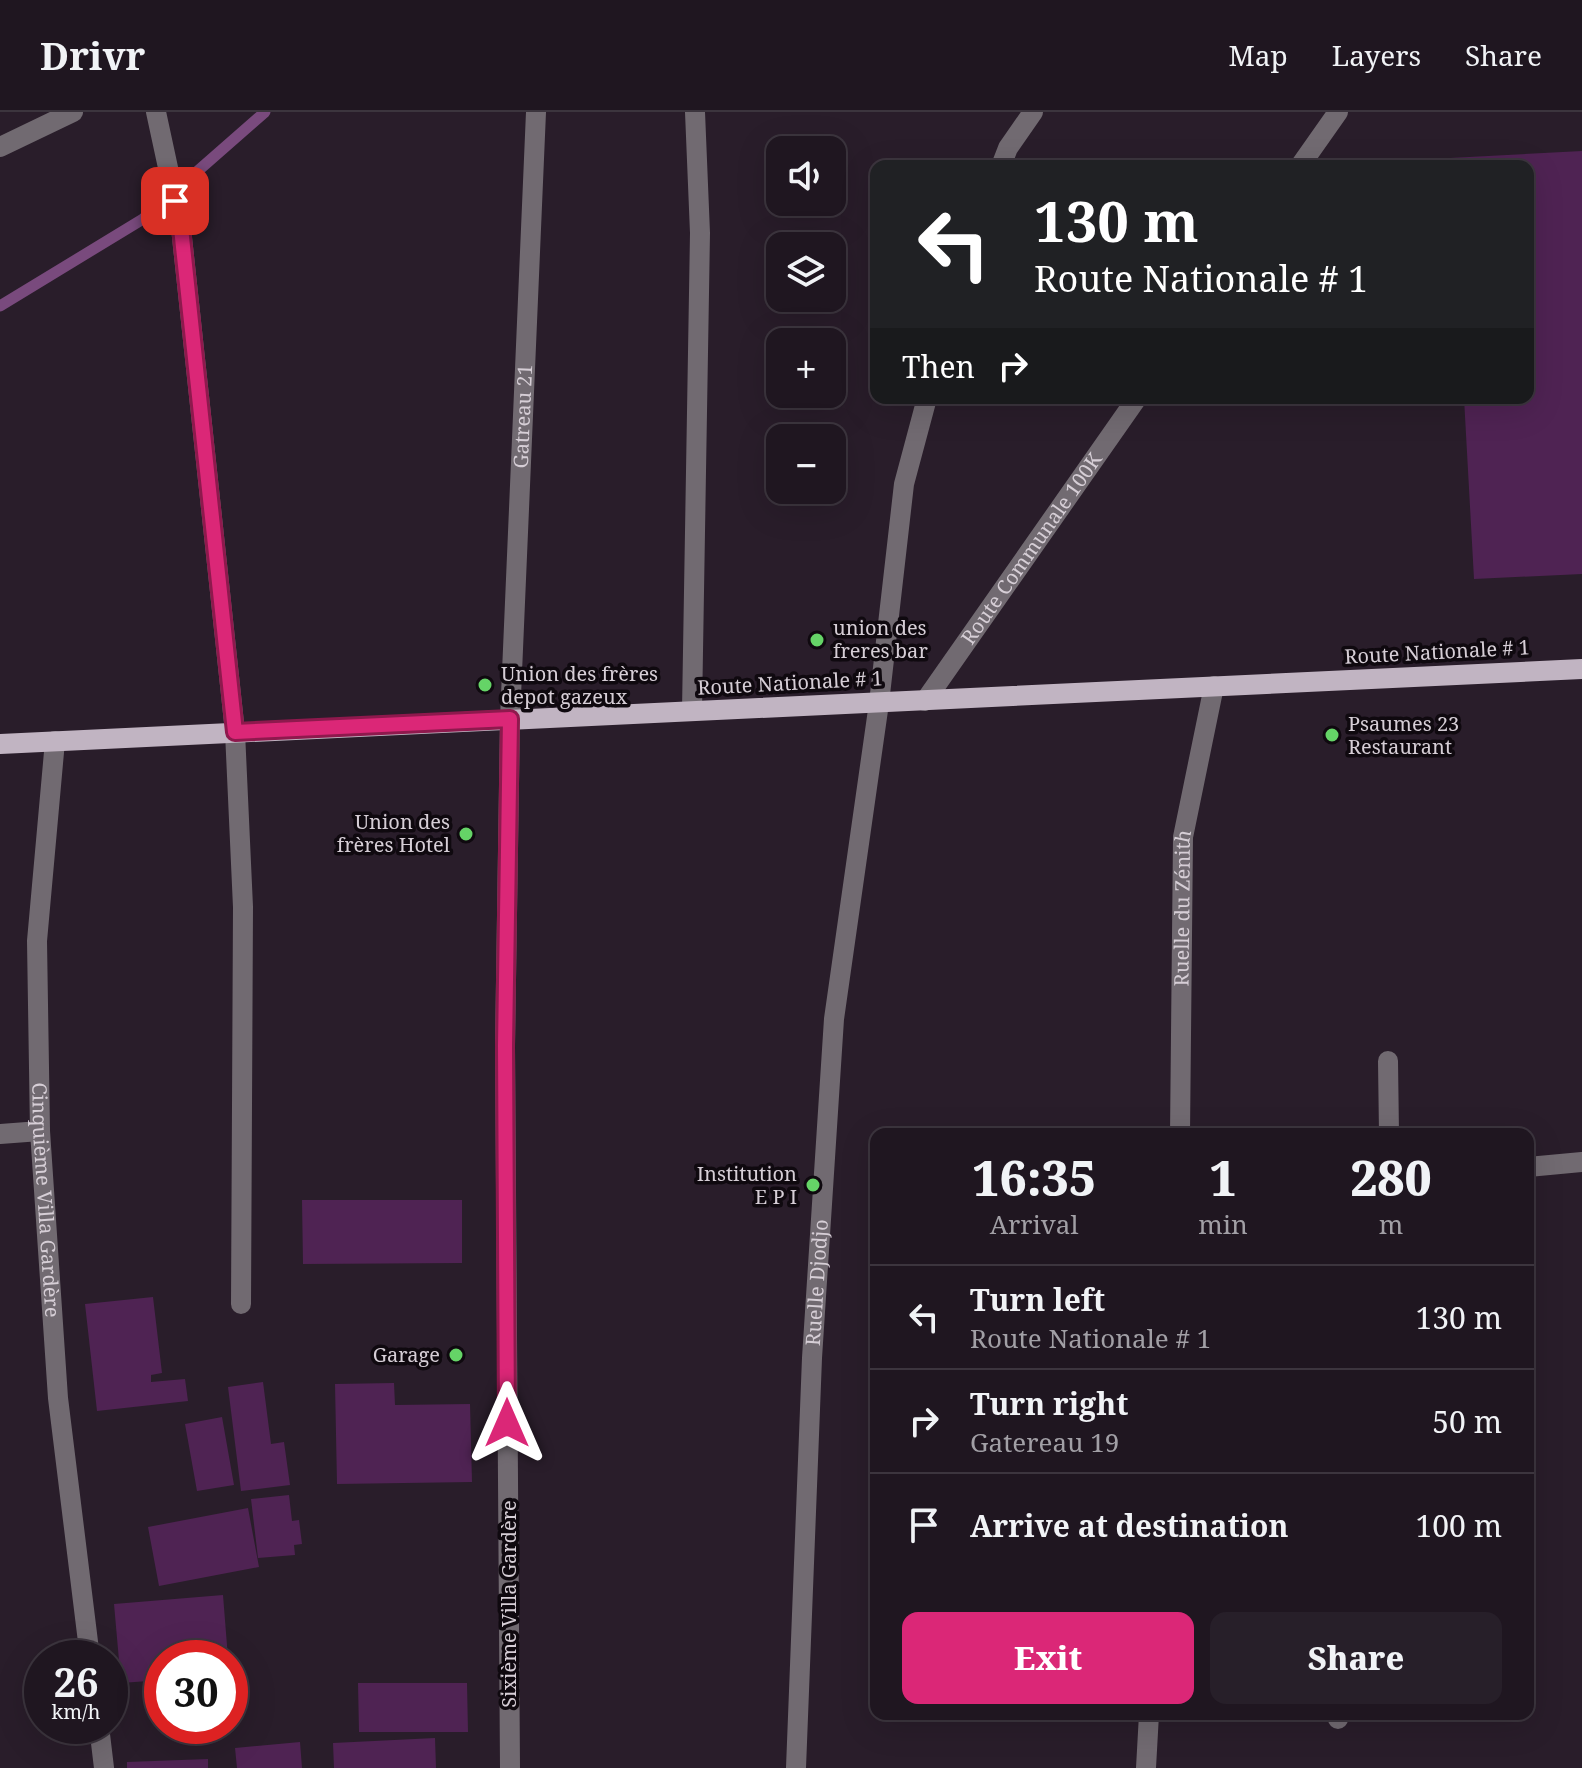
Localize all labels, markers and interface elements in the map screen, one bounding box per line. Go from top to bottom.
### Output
text: Drivr [40,29,145,81]
text: Map [1229,36,1288,74]
text: Layers [1332,36,1421,74]
text: Share [1465,36,1542,74]
map controls [766,136,846,504]
button: sound [766,136,846,216]
pin [141,167,209,235]
icon: arrive [153,179,197,223]
text: 130 m [1034,182,1199,258]
icon: left [902,192,1006,296]
button: layers [766,232,846,312]
text: Route Nationale # 1 [1034,254,1368,303]
button: + [766,328,846,408]
icon: right [991,344,1035,388]
text: Then [902,346,975,387]
street label: Gatreau 21 [507,364,538,469]
button: − [766,424,846,504]
street label: Route Communale 100K [955,446,1108,650]
place label: union des freres bar [833,614,928,664]
marker: union des freres bar [808,631,826,649]
street label: Route Nationale # 1 [1344,633,1530,670]
place label: Union des frères depot gazeux [501,660,658,710]
street label: Route Nationale # 1 [697,664,883,701]
marker: Union des frères depot gazeux [476,676,494,694]
place label: Psaumes 23 Restaurant [1348,710,1459,760]
marker: Psaumes 23 Restaurant [1323,726,1341,744]
place label: Union des frères Hotel [337,808,450,858]
marker: Union des frères Hotel [457,825,475,843]
street label: Ruelle du Zénith [1167,827,1197,986]
street label: Cinquième Villa Gardère [26,1082,67,1318]
text: 16:35 [972,1145,1096,1210]
text: 1 [1209,1145,1237,1210]
text: 280 [1350,1145,1432,1210]
place label: Institution E P I [697,1160,797,1210]
marker: Institution E P I [804,1176,822,1194]
text: Arrival [990,1206,1079,1242]
text: min [1198,1206,1248,1242]
text: m [1379,1206,1403,1242]
street label: Ruelle Djodjo [799,1218,834,1347]
text: Turn left [970,1279,1105,1320]
icon: left [902,1295,946,1339]
text: 130 m [1416,1297,1502,1338]
text: Route Nationale # 1 [970,1320,1211,1356]
place label: Garage [373,1341,440,1368]
marker: Garage [447,1346,465,1364]
position arrow [465,1381,549,1465]
text: Turn right [970,1383,1128,1424]
icon: right [902,1399,946,1443]
text: 50 m [1432,1401,1502,1442]
text: Gatereau 19 [970,1424,1119,1460]
street label: Sixième Villa Gardère [495,1500,522,1708]
icon: arrive [902,1503,946,1547]
text: Arrive at destination [970,1505,1289,1546]
text: 100 m [1416,1505,1502,1546]
button: Exit [902,1612,1194,1704]
button: Share [1210,1612,1502,1704]
speed limit sign: 30 [144,1640,248,1744]
text: 26 [53,1654,99,1709]
text: km/h [51,1698,101,1725]

